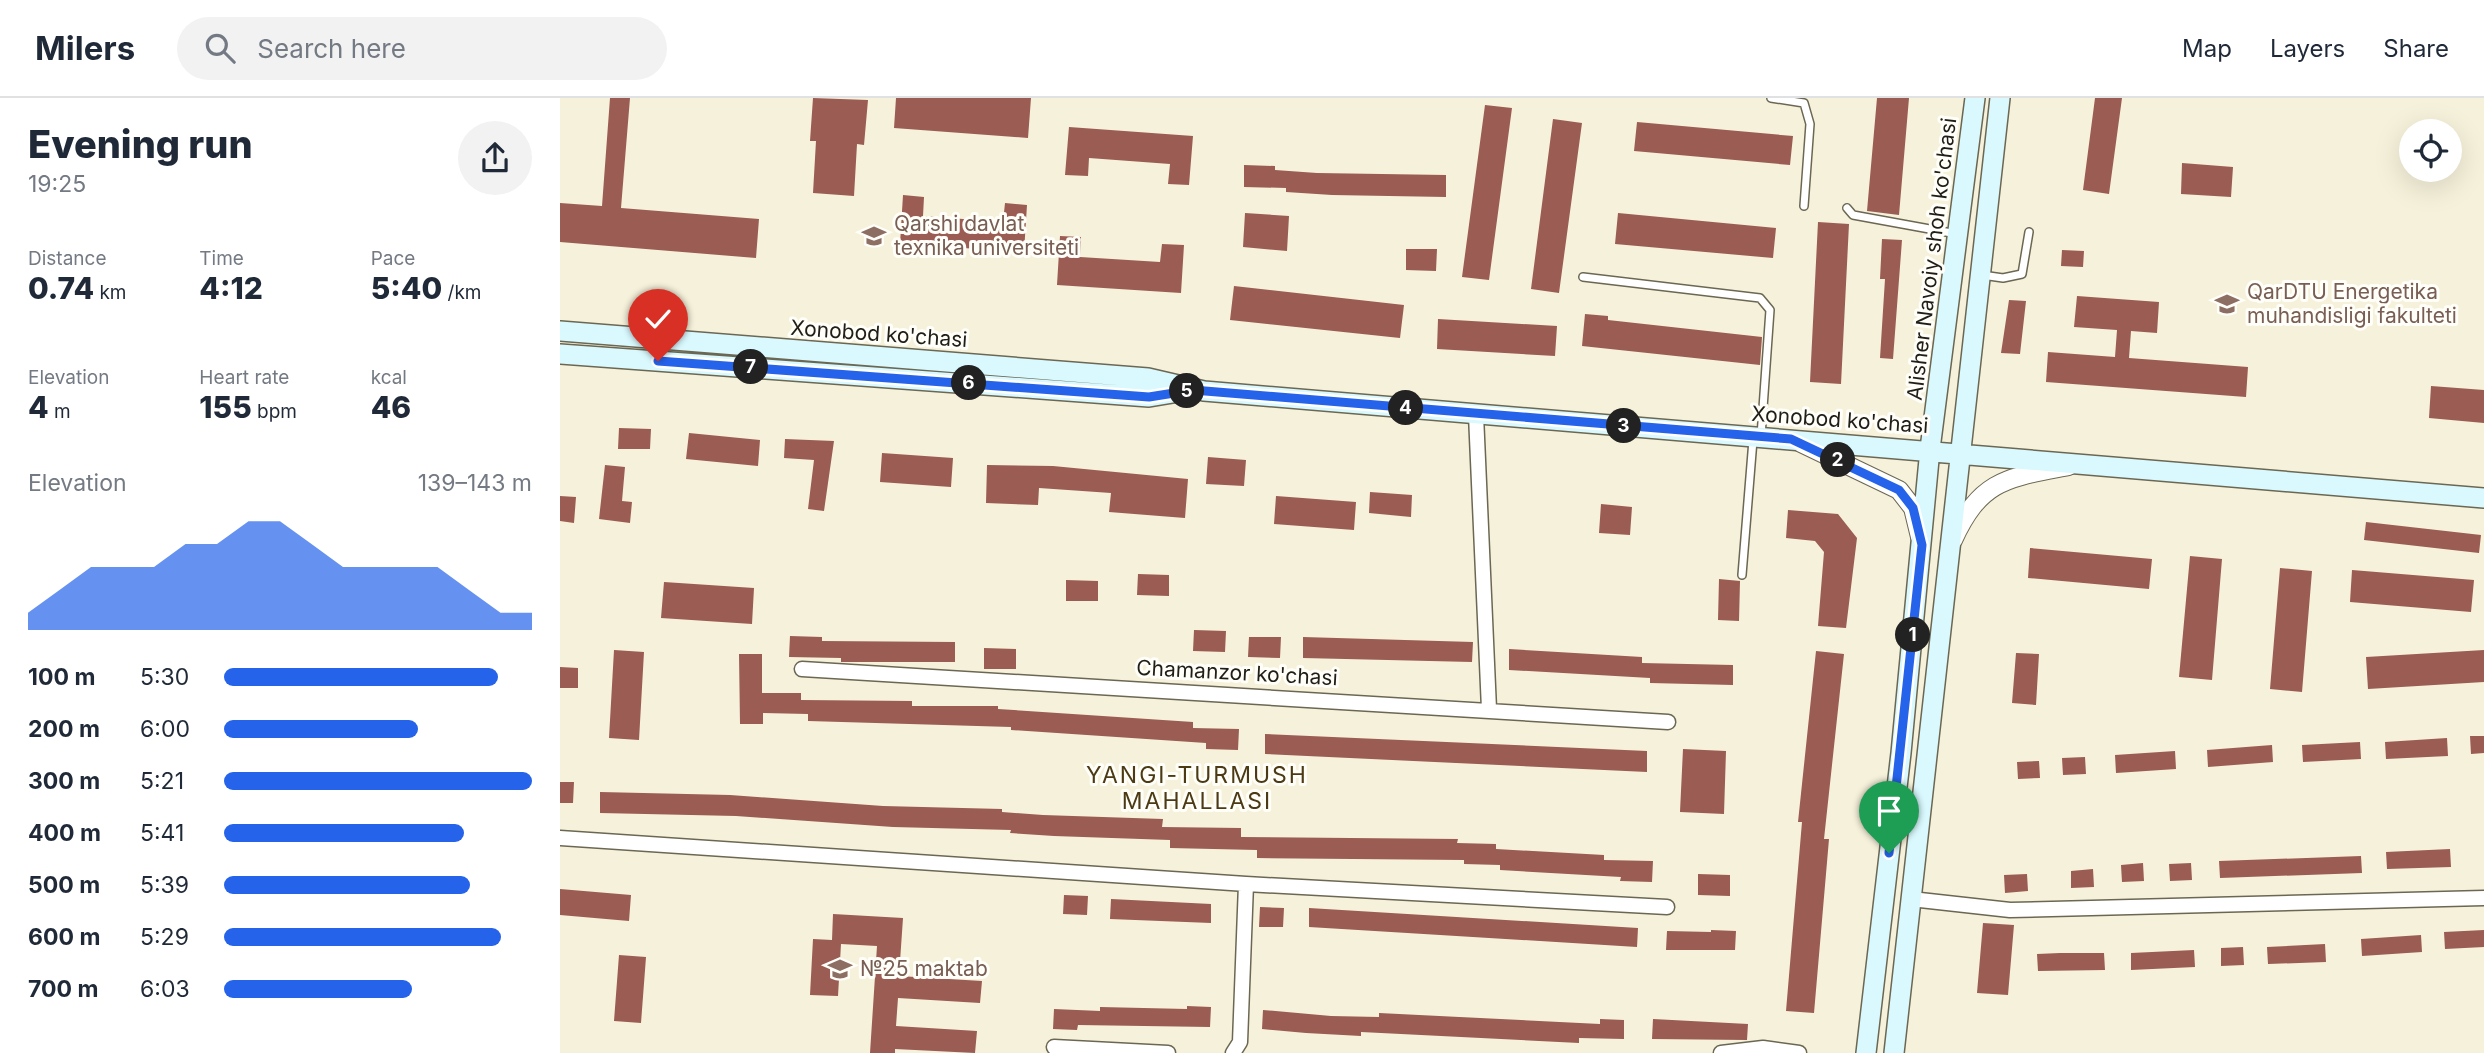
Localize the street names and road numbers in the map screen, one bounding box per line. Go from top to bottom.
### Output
street label: Alisher Navoiy shoh ko'chasi [1902,116,1961,402]
street label: Xonobod ko'chasi [790,315,968,352]
street label: Xonobod ko'chasi [1751,401,1929,438]
street label: Chamanzor ko'chasi [1136,655,1338,690]

